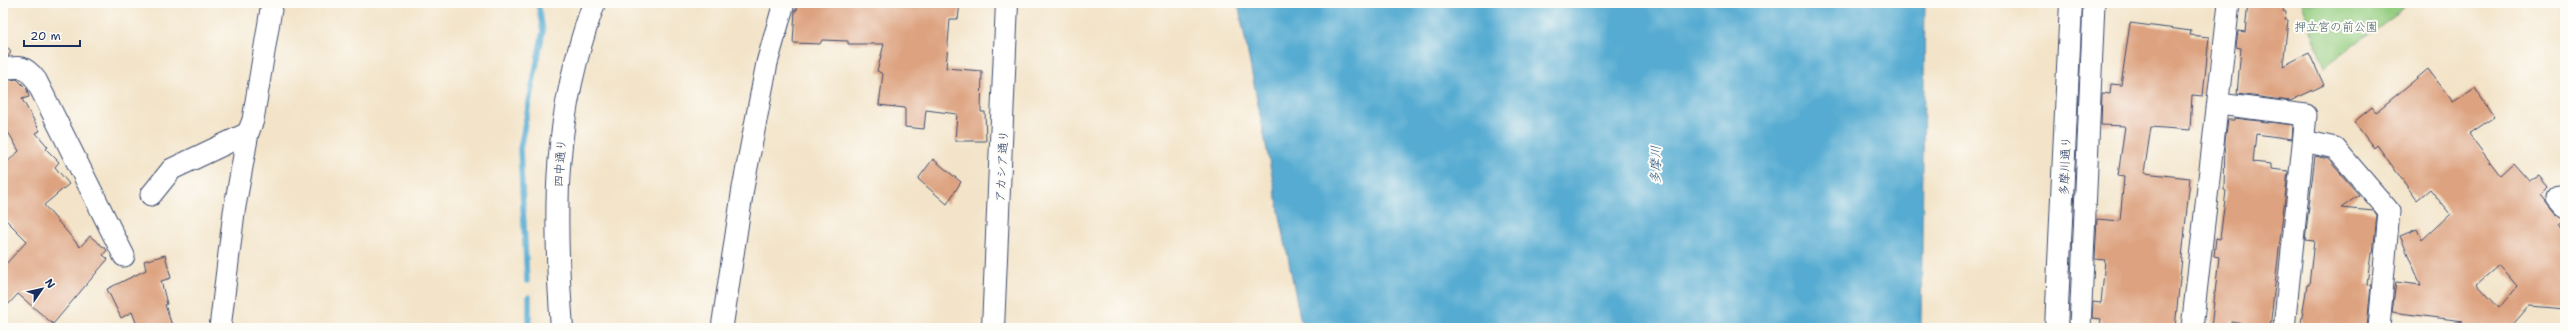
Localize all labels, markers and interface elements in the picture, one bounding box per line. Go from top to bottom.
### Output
park label: 押立宮の前公園 [2294,19,2378,35]
scale bar [24,22,80,48]
text: 20 m [30,28,61,44]
street label: アカシア通り [992,130,1012,202]
street label: 多摩川通り [2056,136,2074,196]
street label: 四中通り [550,138,570,188]
water label: 多摩川 [1647,145,1664,185]
north arrow [22,269,62,309]
text: N [41,276,59,292]

